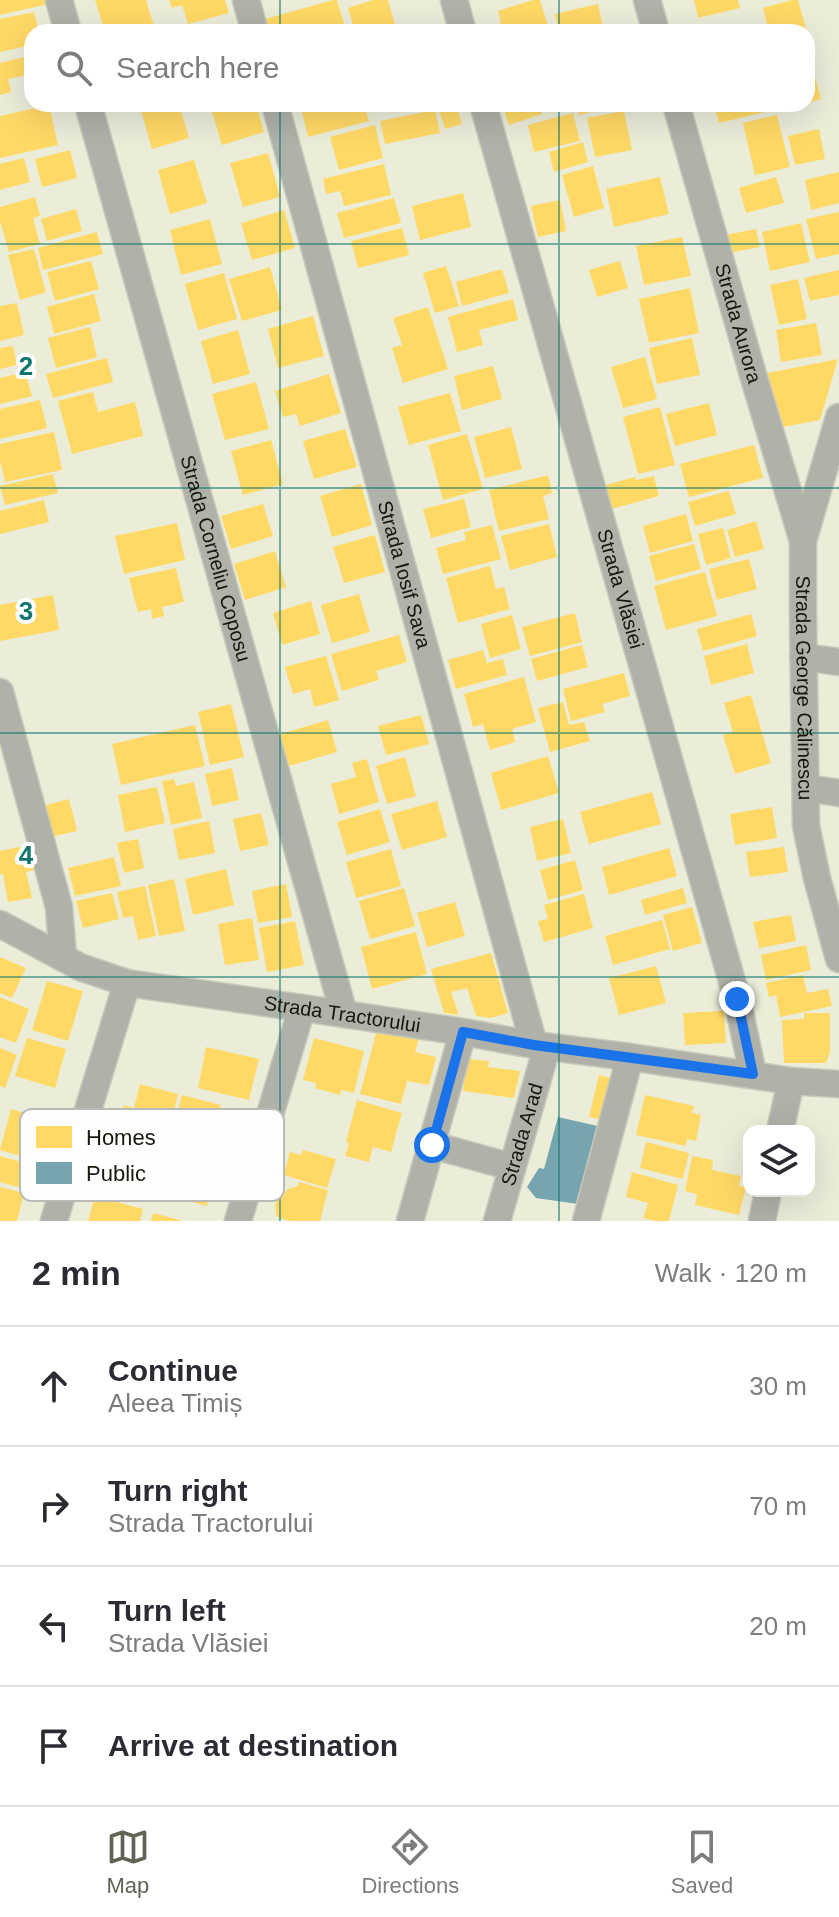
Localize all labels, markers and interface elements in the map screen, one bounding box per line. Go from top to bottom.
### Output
search box [24,24,815,112]
icon: search [52,46,96,90]
text: Search here [116,51,279,84]
street label: Strada Aurora [711,261,766,387]
text: 2 [19,351,33,381]
street label: Strada Corneliu Coposu [176,453,255,664]
street label: Strada Iosif Sava [374,498,436,652]
street label: Strada Vlăsiei [593,526,648,651]
street label: Strada George Călinescu [792,576,817,800]
text: 3 [19,596,33,626]
text: 4 [19,840,34,870]
route end [719,981,755,1017]
street label: Strada Tractorului [263,992,422,1036]
street label: Strada Arad [497,1081,547,1188]
legend [20,1109,284,1201]
text: Homes [86,1125,156,1150]
map controls [743,1125,815,1197]
button: layers [743,1125,815,1197]
route start [414,1127,450,1163]
text: Public [86,1161,146,1186]
text: 2 min [32,1254,121,1292]
text: Walk · 120 m [655,1258,807,1288]
text: Continue [108,1354,238,1387]
icon: ahead [32,1364,76,1408]
text: 30 m [749,1371,807,1401]
text: Aleea Timiș [108,1388,242,1418]
text: Turn right [108,1474,247,1507]
icon: right [32,1484,76,1528]
text: 70 m [749,1491,807,1521]
text: Strada Tractorului [108,1508,313,1538]
text: Turn left [108,1594,226,1627]
icon: left [32,1604,76,1648]
text: 20 m [749,1611,807,1641]
text: Strada Vlăsiei [108,1628,268,1658]
icon: arrive [32,1724,76,1768]
text: Arrive at destination [108,1729,398,1762]
tab: Map [106,1825,150,1899]
tab: Directions [361,1825,459,1899]
tab: Saved [671,1825,733,1899]

